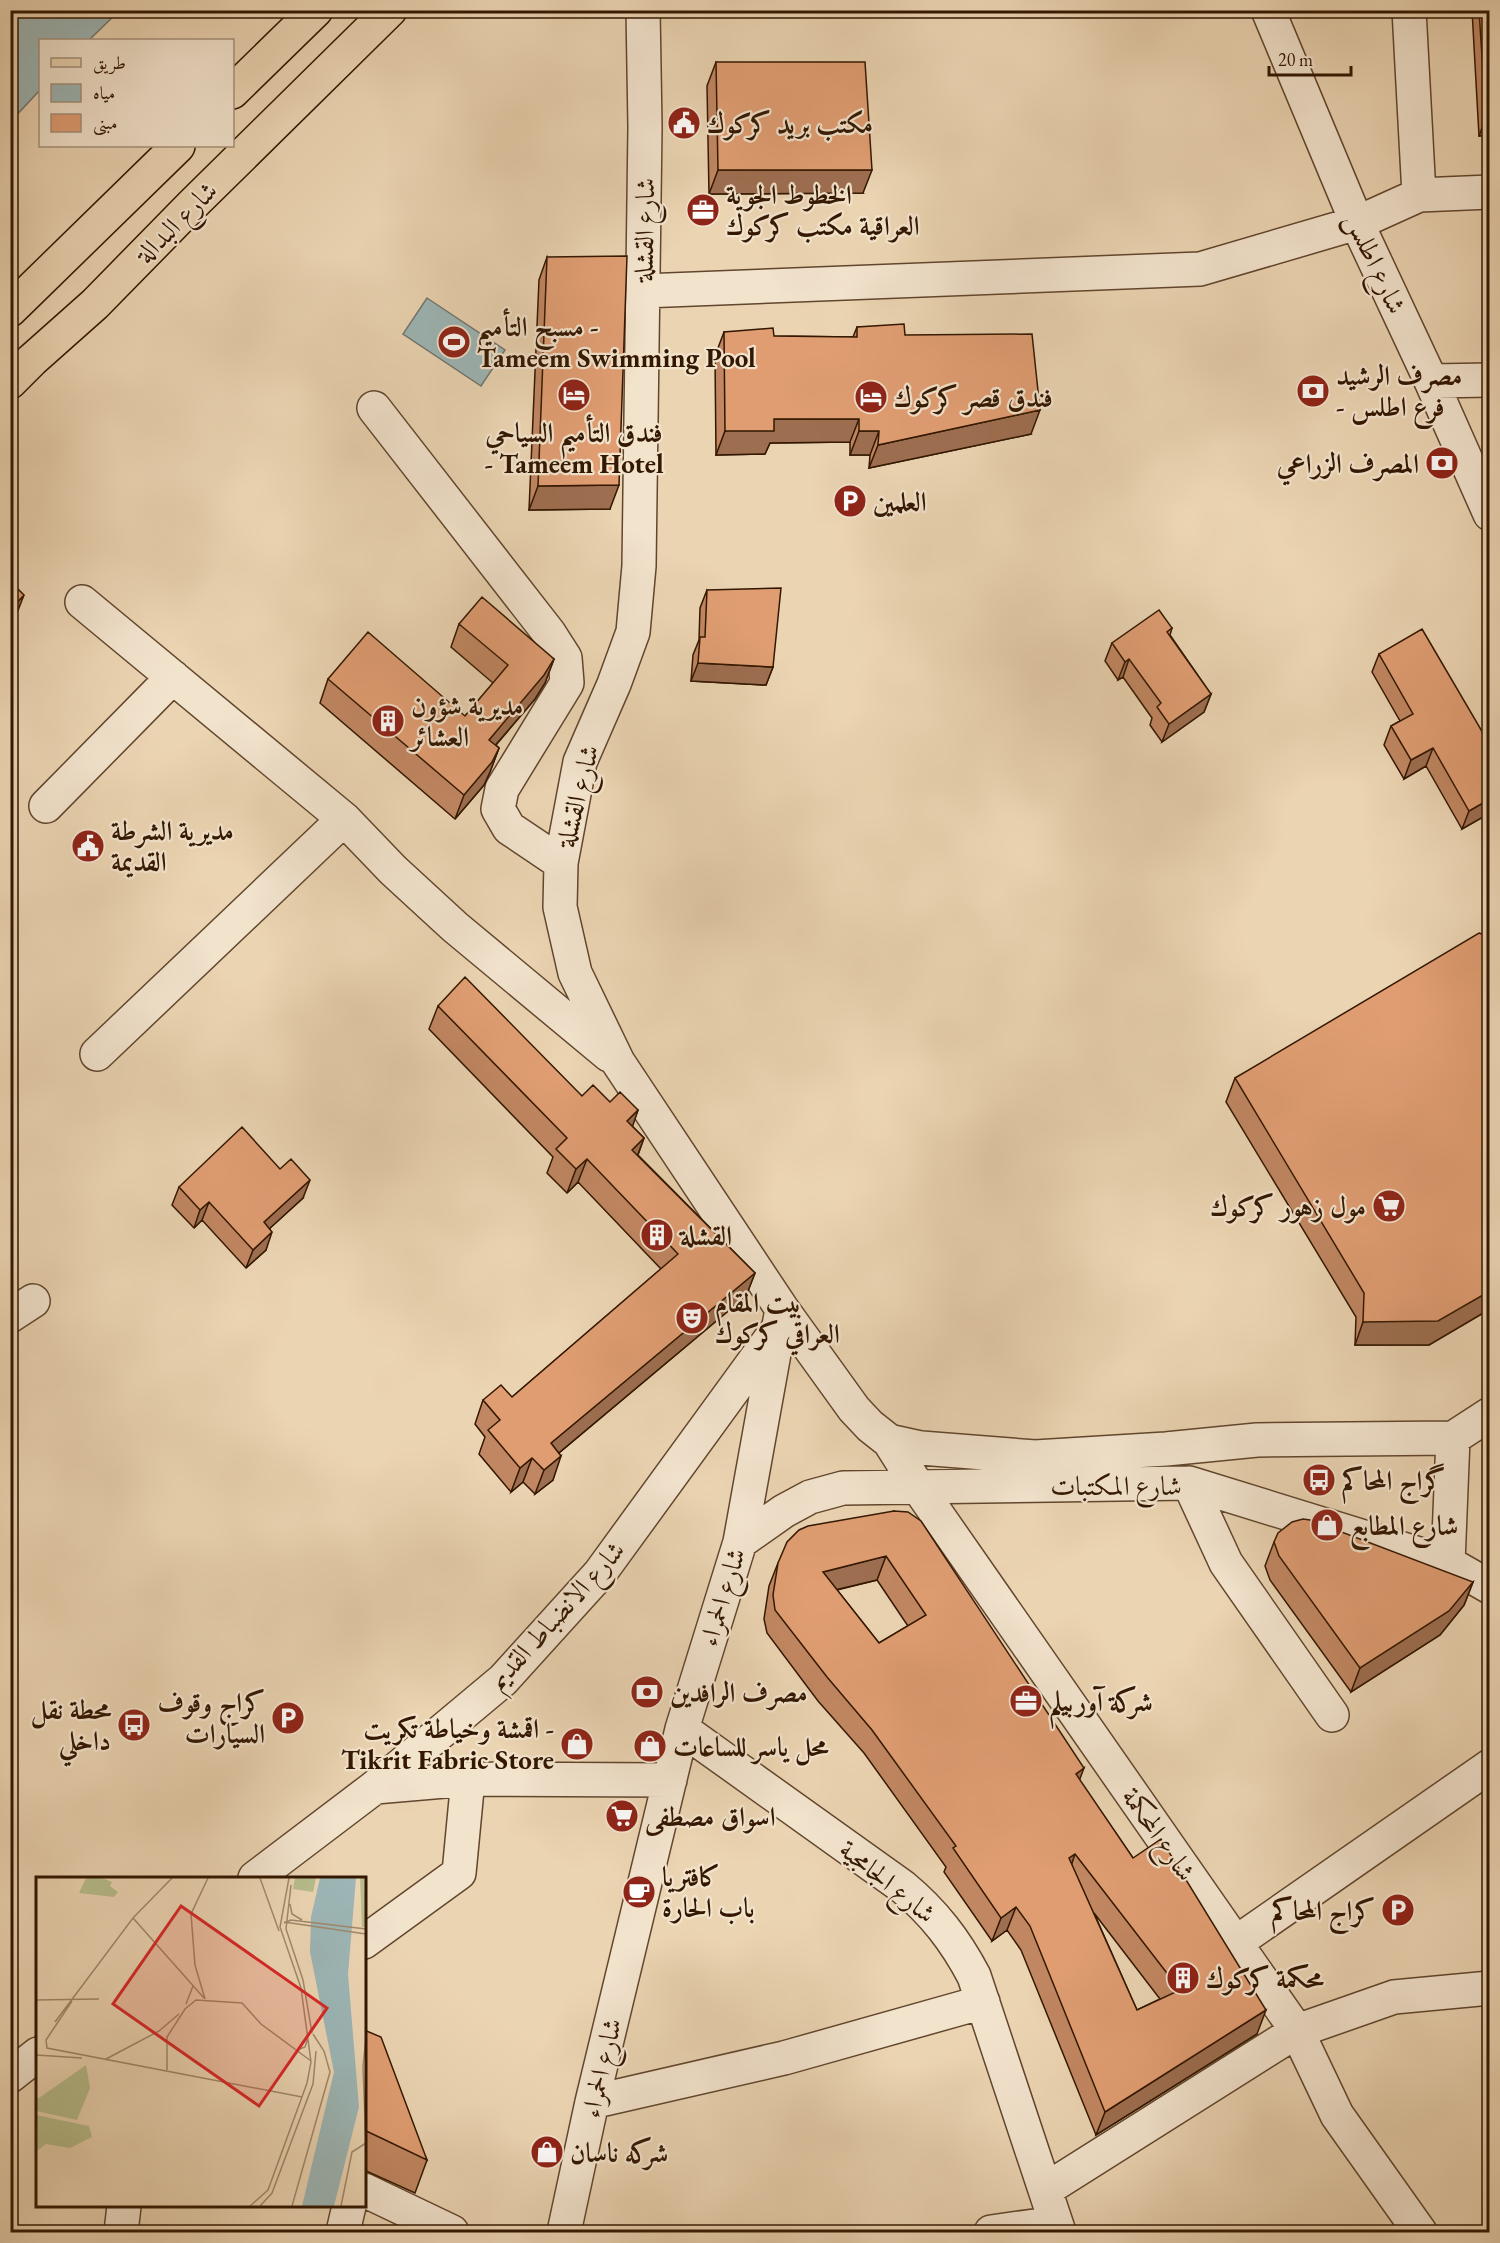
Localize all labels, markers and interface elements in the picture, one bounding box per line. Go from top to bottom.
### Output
legend [39,39,234,147]
scale bar [1269,39,1352,77]
text: 20 m [1278,48,1313,71]
text: طريق [93,51,126,75]
text: مياه [93,81,115,104]
public building icon: مكتب بريد كركوك [666,105,702,141]
place label: مكتب بريد كركوك [707,106,873,142]
text: مبنى [93,111,118,136]
street label: شارع البدالة [126,173,228,276]
place label: الخطوط الجوية العراقية مكتب كركوك [726,177,920,244]
street label: شارع القشلة [626,178,667,285]
office icon: الخطوط الجوية العراقية مكتب كركوك [685,192,721,228]
street label: شارع اطلس [1333,207,1415,321]
place label: مسبح التأميم - Tameem Swimming Pool [477,308,756,375]
sports icon: مسبح التأميم - Tameem Swimming Pool [436,324,472,360]
place label: مصرف الرشيد - فرع اطلس [1336,358,1462,429]
bank icon: مصرف الرشيد - فرع اطلس [1295,373,1331,409]
hotel icon: فندق التأميم السياحي - Tameem Hotel [556,377,592,413]
hotel icon: فندق قصر كركوك [853,379,889,415]
place label: فندق قصر كركوك [894,380,1053,416]
place label: فندق التأميم السياحي - Tameem Hotel [484,414,664,481]
bank icon: المصرف الزراعي [1424,445,1460,481]
place label: المصرف الزراعي [1276,446,1419,486]
parking icon: العلمين [832,483,868,519]
place label: العلمين [873,484,927,519]
place label: مديرية شؤون العشائر [408,688,523,754]
building icon: مديرية شؤون العشائر [370,703,406,739]
street label: شارع القشلة [547,741,611,854]
place label: مديرية الشرطة القديمة [111,813,234,879]
public building icon: مديرية الشرطة القديمة [70,828,106,864]
supermarket icon: مول زهور كركوك [1371,1188,1407,1224]
place label: مول زهور كركوك [1210,1189,1366,1224]
building icon: القشلة [639,1217,675,1253]
place label: القشلة [678,1218,732,1253]
place label: بيت المقام العراقي كركوك [715,1285,840,1356]
theatre icon: بيت المقام العراقي كركوك [674,1300,710,1336]
bus stop icon: گراج المحاكم [1301,1462,1337,1498]
place label: گراج المحاكم [1342,1463,1445,1505]
street label: شارع المكتبات [1050,1468,1182,1508]
shop icon: شارع المطابع [1309,1507,1345,1543]
place label: شارع المطابع [1350,1508,1458,1551]
street label: شارع الانضباط القديم [480,1533,637,1701]
street label: شارع الحمراء [690,1544,758,1652]
bank icon: مصرف الرافدين [629,1674,665,1710]
place label: مصرف الرافدين [670,1675,808,1711]
office icon: شركة آوربيلم [1008,1683,1044,1719]
place label: شركة آوربيلم [1049,1684,1153,1730]
place label: كراج وقوف السيارات [158,1685,265,1751]
place label: محطة نقل داخلي [30,1692,112,1767]
parking icon: كراج وقوف السيارات [270,1700,306,1736]
bus stop icon: محطة نقل داخلي [116,1707,152,1743]
place label: اقمشة وخياطة تكريت - Tikrit Fabric Store [341,1711,554,1777]
shop icon: اقمشة وخياطة تكريت - Tikrit Fabric Store [559,1726,595,1762]
shop icon: محل ياسر للساعات [632,1728,668,1764]
place label: محل ياسر للساعات [673,1729,829,1766]
street label: شارع المحكمة [1110,1780,1204,1891]
supermarket icon: اسواق مصطفى [604,1798,640,1834]
place label: اسواق مصطفى [644,1799,776,1837]
street label: شارع الجامجية [829,1831,944,1935]
place label: كافتريا باب الحارة [662,1859,755,1925]
cafe icon: كافتريا باب الحارة [621,1874,657,1910]
inset map [36,1877,366,2207]
parking icon: كراج المحاكم [1380,1892,1416,1928]
place label: كراج المحاكم [1272,1893,1375,1935]
building icon: محكمة كركوك [1165,1960,1201,1996]
place label: محكمة كركوك [1206,1961,1324,1996]
street label: شارع الحمراء [573,2015,634,2122]
shop icon: شرکە ناسان [529,2134,565,2170]
place label: شرکە ناسان [570,2135,668,2171]

